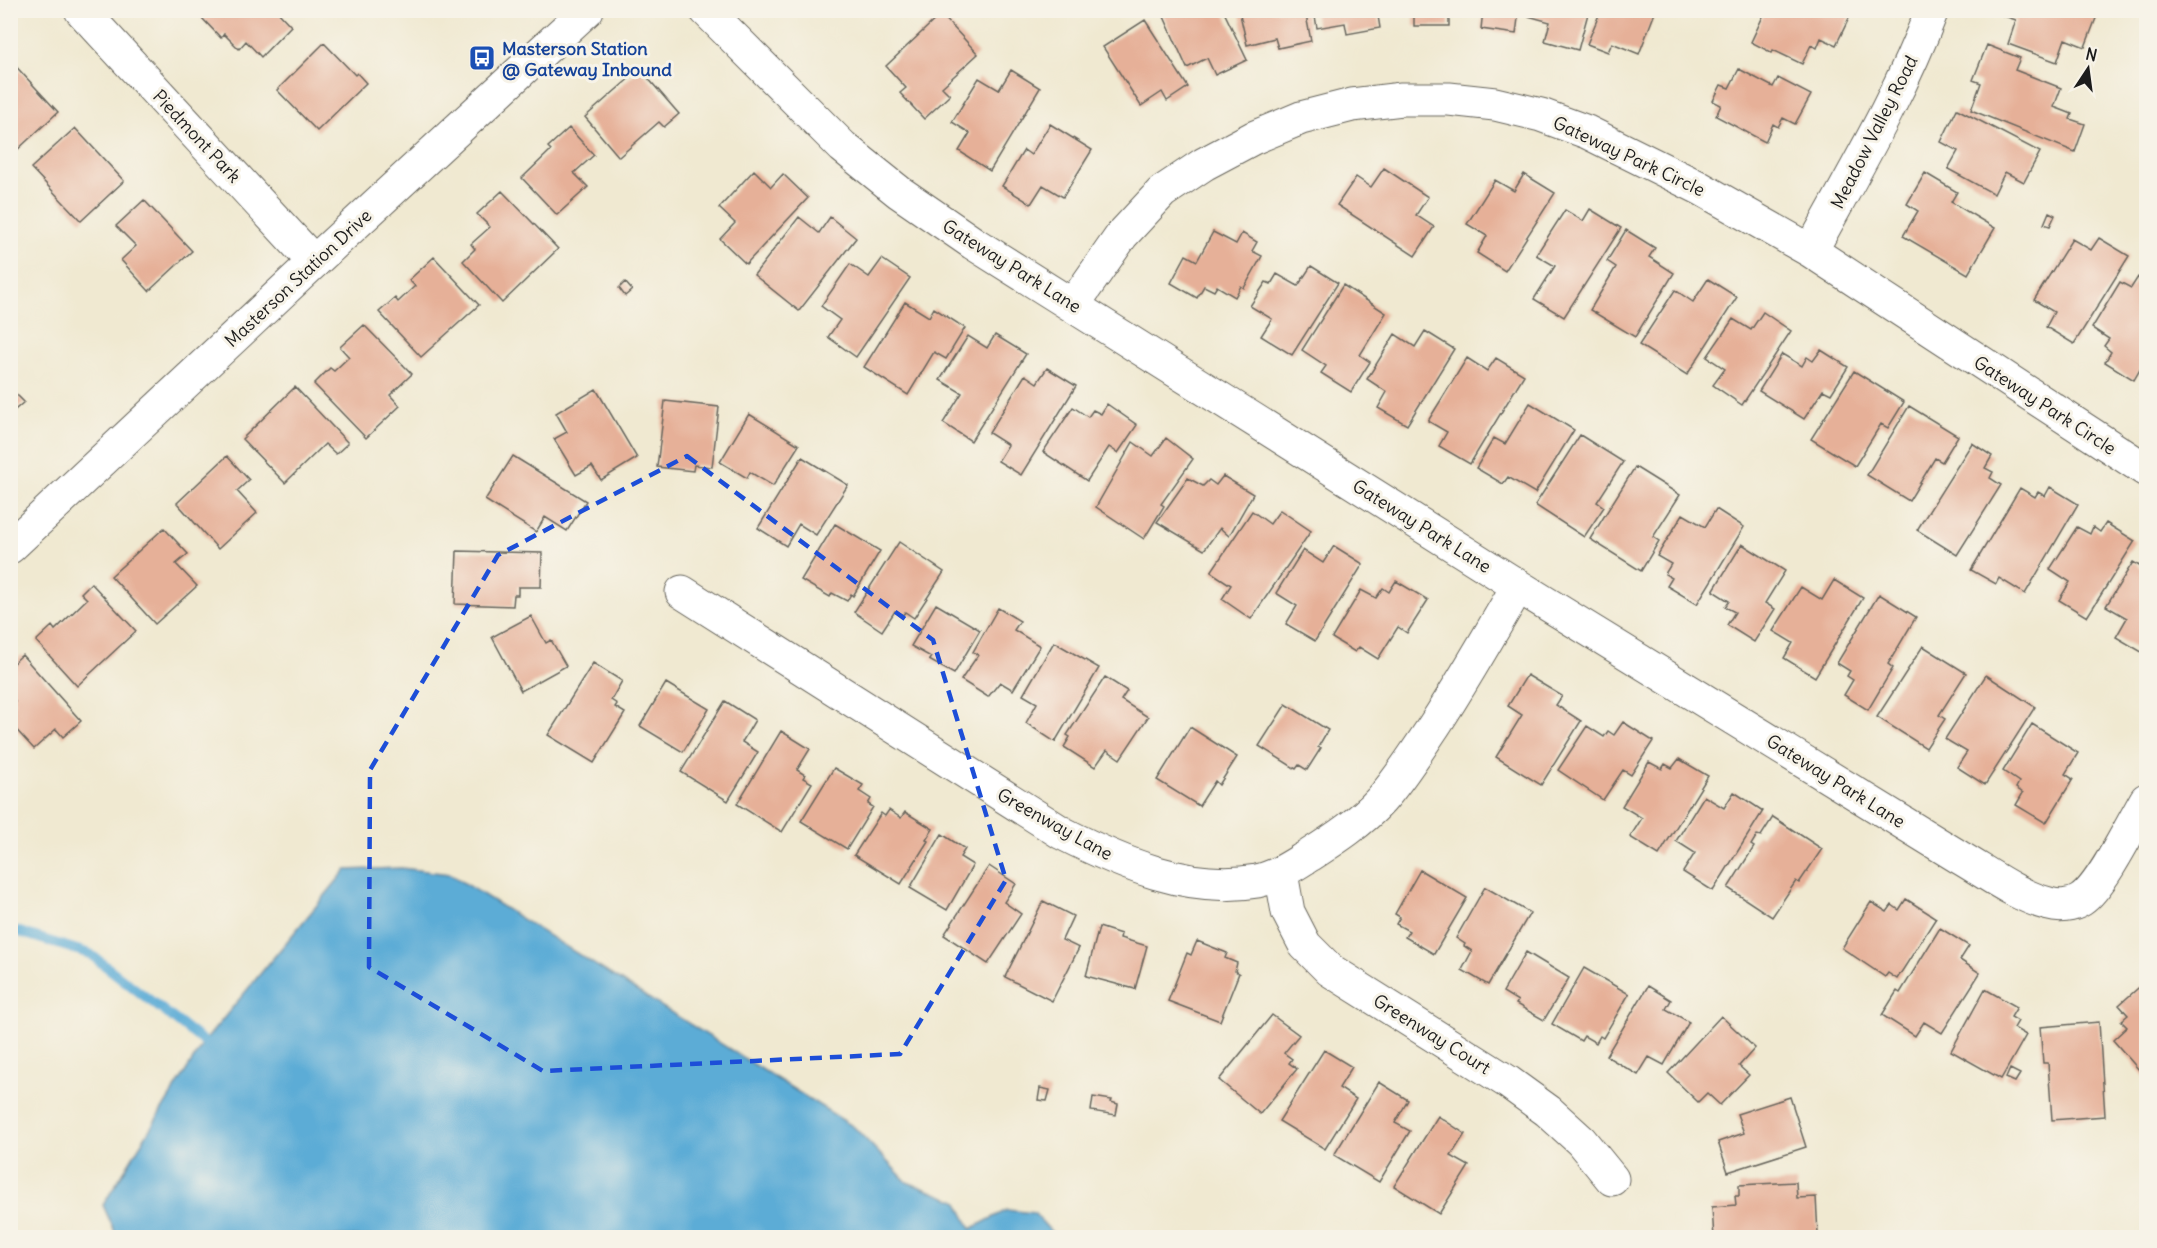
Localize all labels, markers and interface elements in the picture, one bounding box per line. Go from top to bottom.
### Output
place label: Masterson Station @ Gateway Inbound [502,37,672,81]
north arrow [2058,39,2118,99]
bus stop icon: Masterson Station @ Gateway Inbound [467,43,497,73]
text: N [2084,43,2099,65]
street label: Meadow Valley Road [1825,51,1923,212]
street label: Piedmont Park [148,85,246,187]
street label: Gateway Park Circle [1549,111,1709,201]
street label: Masterson Station Drive [220,204,376,352]
street label: Gateway Park Lane [938,214,1086,318]
street label: Gateway Park Circle [1969,350,2121,460]
street label: Gateway Park Lane [1348,474,1496,578]
street label: Gateway Park Lane [1762,729,1910,833]
street label: Greenway Lane [993,783,1117,865]
street label: Greenway Court [1369,989,1495,1079]

